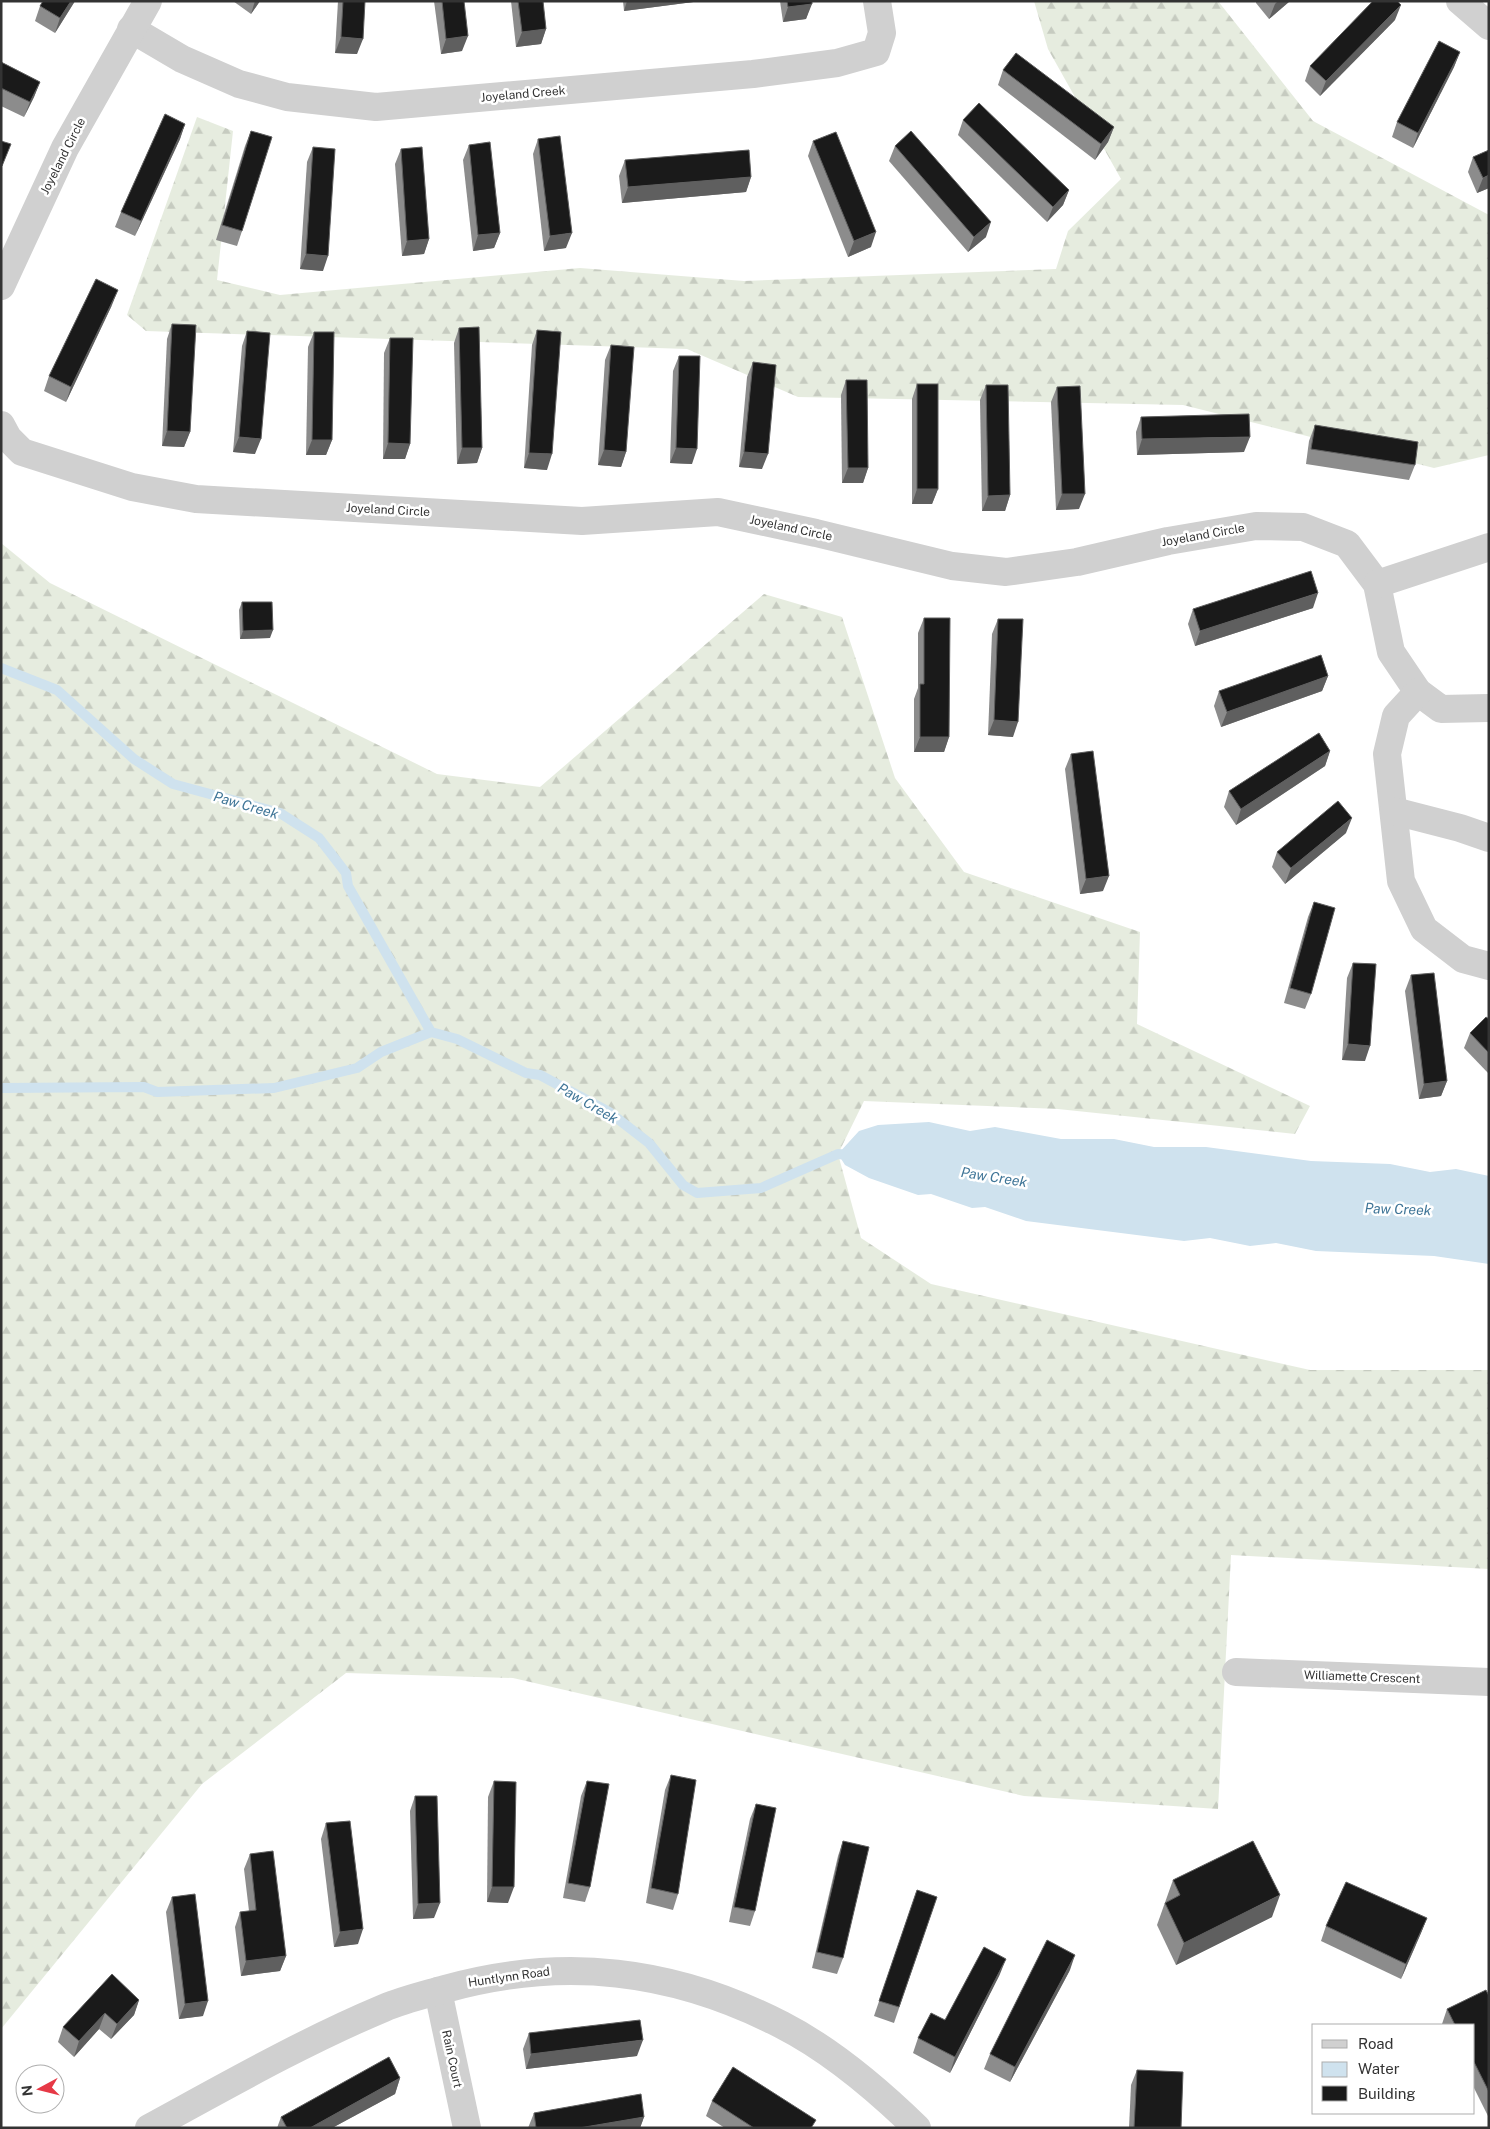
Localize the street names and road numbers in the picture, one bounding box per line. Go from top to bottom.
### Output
street label: Joyeland Creek [480,83,566,105]
street label: Joyeland Circle [38,115,88,197]
street label: Joyeland Circle [346,501,431,519]
street label: Joyeland Circle [748,512,834,544]
street label: Joyeland Circle [1160,521,1246,549]
street label: Williamette Crescent [1304,1668,1421,1686]
street label: Huntlynn Road [467,1964,551,1990]
street label: Rain Court [439,2029,465,2090]

